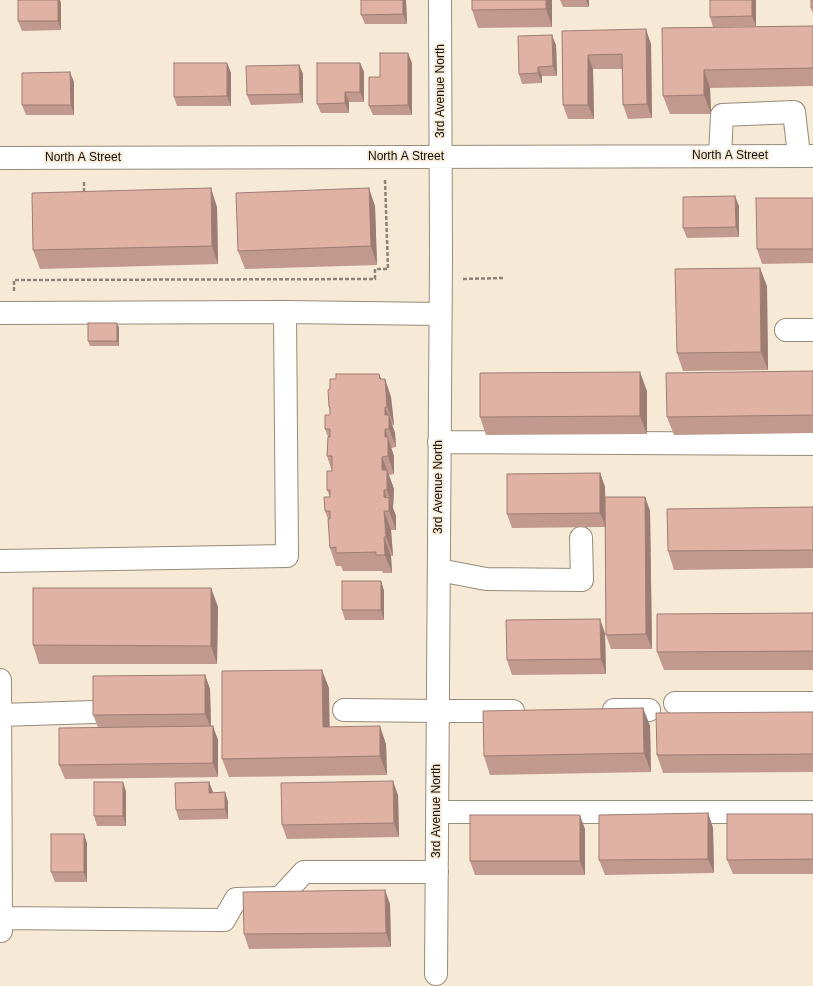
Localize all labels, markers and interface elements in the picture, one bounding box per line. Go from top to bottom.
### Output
street label: 3rd Avenue North [434,44,448,138]
street label: North A Street [692,149,768,163]
street label: North A Street [368,150,444,164]
street label: North A Street [45,151,121,165]
street label: 3rd Avenue North [432,440,446,534]
street label: 3rd Avenue North [430,764,444,858]

